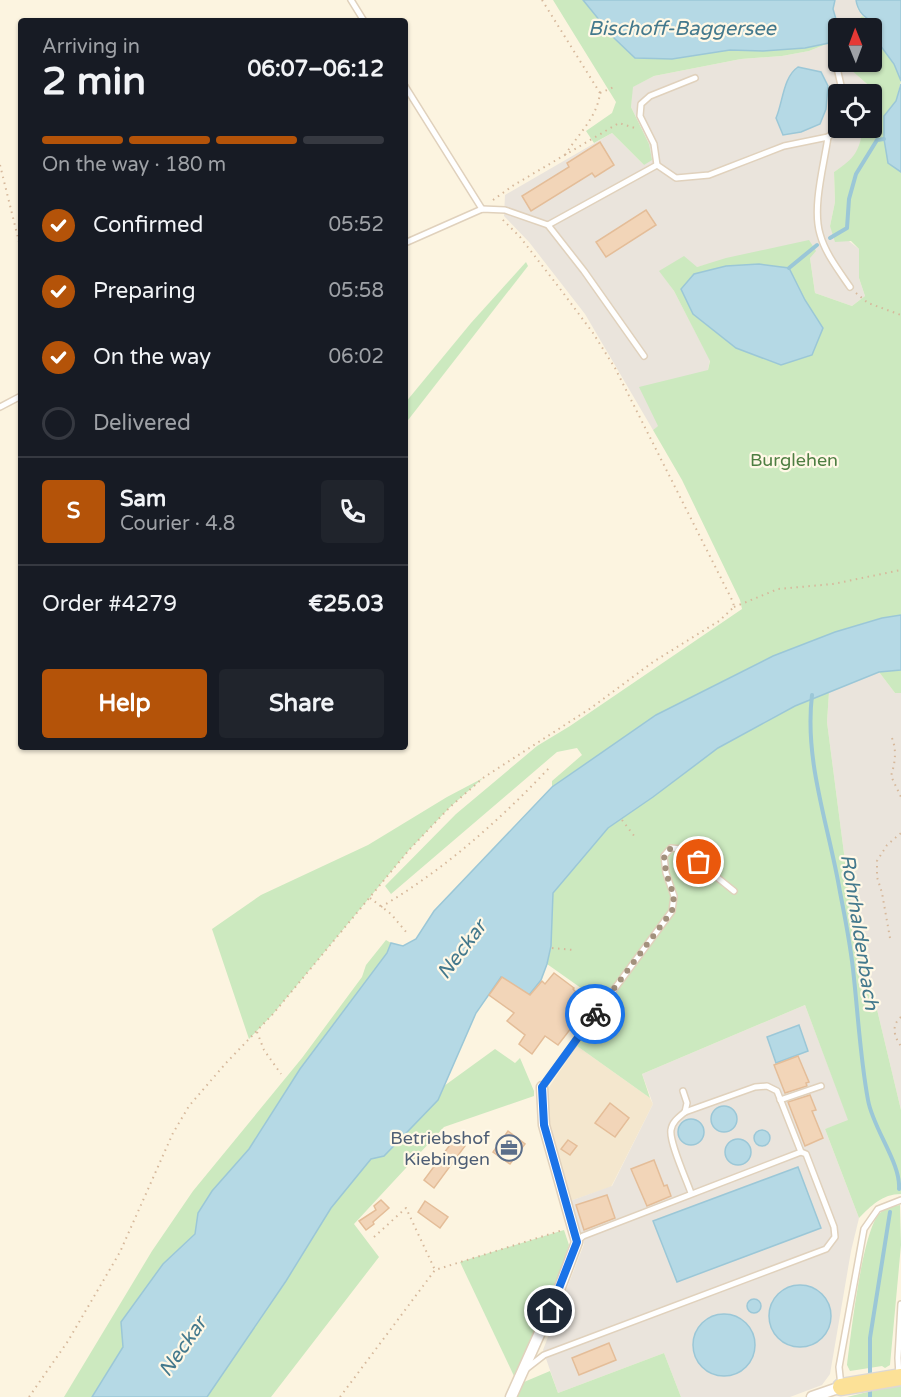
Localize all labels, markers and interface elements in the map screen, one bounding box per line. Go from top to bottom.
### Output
water label: Bischoff-Baggersee [588,17,778,41]
north arrow [828,18,882,72]
map controls [828,18,882,138]
text: Arriving in [42,35,140,59]
text: 06:07–06:12 [247,56,384,82]
text: 2 min [42,58,146,105]
button: locate [828,84,882,138]
text: On the way · 180 m [42,153,226,177]
icon: check [42,209,75,242]
text: Confirmed [93,212,203,238]
text: 05:52 [329,213,384,237]
icon: check [42,275,75,308]
text: Preparing [93,278,196,304]
text: 05:58 [329,279,384,303]
icon: check [42,341,75,374]
text: On the way [93,344,211,370]
text: 06:02 [329,345,384,369]
text: Delivered [93,410,191,436]
park label: Burglehen [750,449,838,471]
button: phone [321,480,384,543]
text: Sam [120,486,166,512]
text: S [67,498,80,524]
text: Courier · 4.8 [120,512,235,536]
text: Order #4279 [42,591,177,617]
text: €25.03 [308,591,384,617]
button: Help [42,669,207,738]
button: Share [219,669,384,738]
pin [673,836,724,887]
icon: bag [682,845,715,878]
water label: Rohrhaldenbach [835,852,883,1012]
water label: Neckar [432,914,493,984]
courier [565,984,625,1044]
icon: bike [579,998,612,1031]
place label: Betriebshof Kiebingen [390,1127,490,1170]
office icon: Betriebshof Kiebingen [494,1133,524,1163]
pin [524,1285,575,1336]
icon: home [533,1294,566,1327]
water label: Neckar [154,1311,213,1381]

